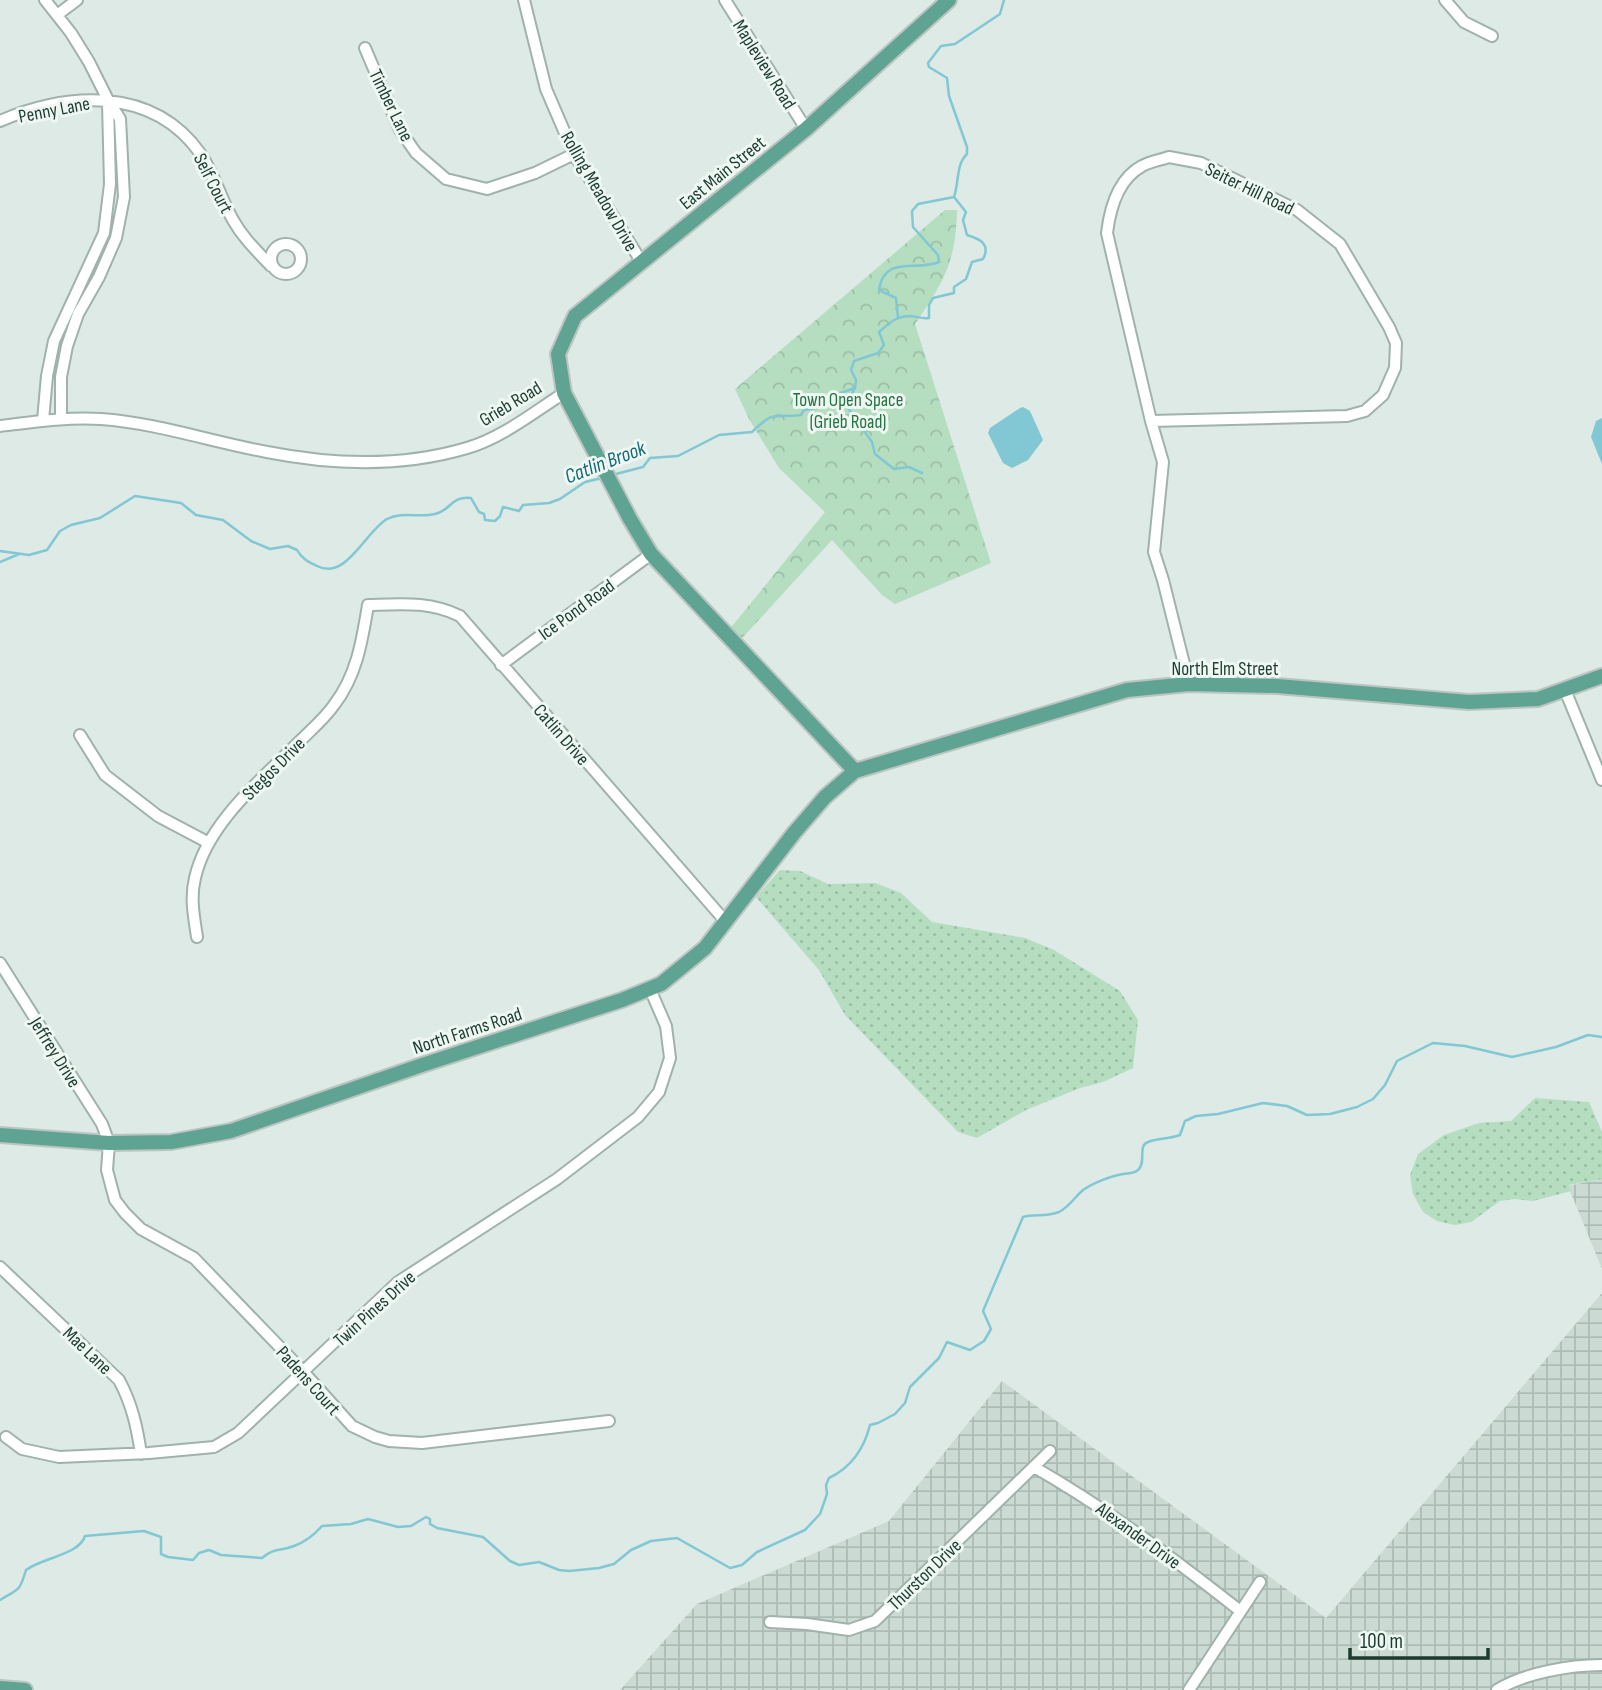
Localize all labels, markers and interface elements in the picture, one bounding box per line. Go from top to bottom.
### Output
street label: Mapleview Road [727,16,800,114]
street label: Timber Lane [363,66,418,146]
street label: Penny Lane [17,92,92,129]
street label: Rolling Meadow Drive [555,128,642,256]
street label: East Main Street [675,131,771,215]
street label: Self Court [188,150,238,218]
street label: Seiter Hill Road [1201,158,1298,221]
street label: Grieb Road [475,377,546,432]
park label: Town Open Space (Grieb Road) [793,389,903,434]
water label: Catlin Brook [561,435,650,489]
street label: Ice Pond Road [534,575,620,646]
street label: North Elm Street [1172,658,1279,681]
street label: Catlin Drive [528,700,594,770]
street label: Stegos Drive [238,733,310,805]
street label: North Farms Road [410,1003,525,1060]
street label: Jeffrey Drive [24,1013,85,1092]
street label: Twin Pines Drive [329,1266,421,1352]
street label: Mae Lane [58,1322,116,1380]
street label: Padens Court [271,1342,345,1420]
street label: Alexander Drive [1091,1497,1185,1575]
street label: Thurston Drive [883,1534,967,1616]
scale bar [1350,1616,1488,1660]
text: 100 m [1360,1629,1403,1654]

